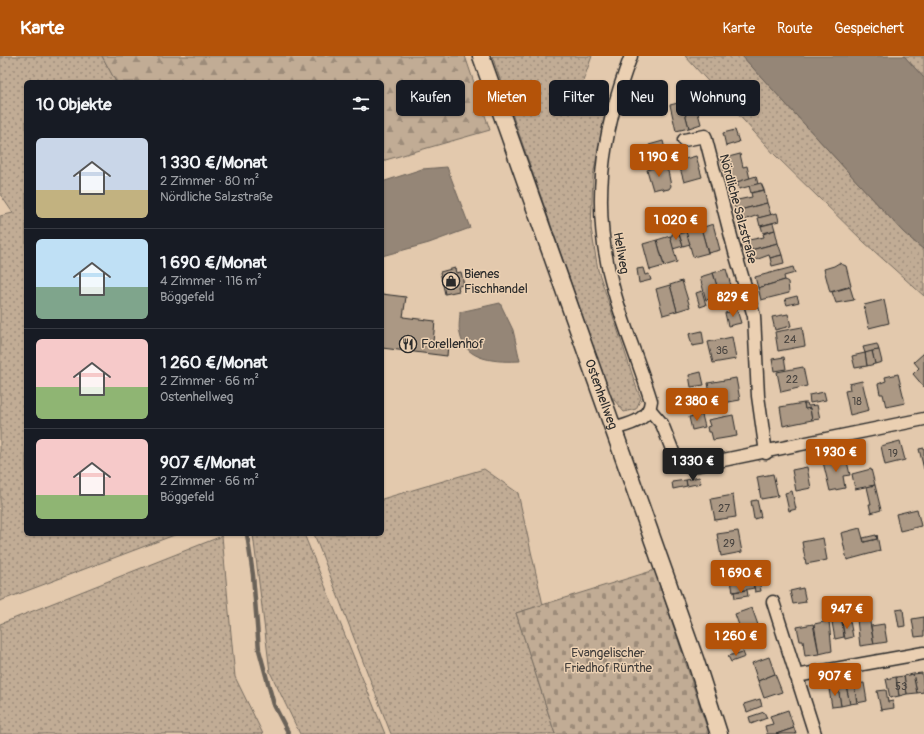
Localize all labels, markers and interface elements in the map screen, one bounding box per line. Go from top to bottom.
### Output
text: Karte [20,16,64,40]
text: Karte [723,20,755,37]
text: Route [777,20,812,37]
text: Gespeichert [834,20,904,37]
chip: Kaufen [396,80,465,116]
chip: Mieten [473,80,541,116]
chip: Filter [549,80,609,116]
chip: Neu [617,80,668,116]
chip: Wohnung [676,80,760,116]
icon: filters [350,93,372,115]
text: 10 Objekte [36,94,112,115]
pin: 1 190 € [622,144,696,178]
text: 1 190 € [639,149,679,165]
text: 1 330 €/Monat [160,152,267,173]
street label: Nördliche Salzstraße [716,152,760,266]
icon: home [68,154,116,202]
text: 2 Zimmer · 80 m² [160,173,259,189]
text: Nördliche Salzstraße [160,189,273,205]
pin: 1 020 € [639,207,713,241]
text: 1 020 € [654,212,698,228]
street label: Hellweg [609,231,633,276]
text: 1 690 €/Monat [160,252,267,273]
icon: home [68,255,116,303]
place label: Bienes Fischhandel [464,266,528,297]
shop icon: Bienes Fischhandel [441,271,461,291]
text: 4 Zimmer · 116 m² [160,273,262,289]
pin: 829 € [705,284,761,318]
text: Böggefeld [160,289,214,305]
text: 829 € [717,289,749,305]
house number: 24 [784,333,797,346]
restaurant icon: Forellenhof [398,334,418,354]
place label: Forellenhof [421,336,485,352]
house number: 36 [716,344,728,357]
text: 1 260 €/Monat [160,352,267,373]
icon: home [68,355,116,403]
street label: Ostenhellweg [581,357,621,432]
text: 2 Zimmer · 66 m² [160,373,259,389]
house number: 22 [786,373,798,386]
pin: 2 380 € [660,388,734,422]
text: Ostenhellweg [160,389,233,405]
text: 2 380 € [675,393,719,409]
house number: 18 [852,395,862,408]
pin: 1 930 € [799,439,873,473]
text: 1 930 € [815,444,857,460]
house number: 19 [888,447,898,460]
pin: 1 330 € [656,448,730,482]
text: 907 €/Monat [160,452,255,473]
text: 1 330 € [672,453,714,469]
icon: home [68,455,116,503]
text: 2 Zimmer · 66 m² [160,473,259,489]
text: Böggefeld [160,489,214,505]
house number: 27 [718,502,730,515]
house number: 29 [723,537,735,550]
pin: 1 690 € [704,560,778,594]
text: 1 690 € [720,565,762,581]
pin: 947 € [819,596,875,630]
text: 947 € [831,601,863,617]
pin: 1 260 € [699,623,773,657]
text: 1 260 € [714,628,758,644]
park label: Evangelischer Friedhof Rünthe [564,645,653,676]
pin: 907 € [807,663,863,697]
text: 907 € [818,668,852,684]
house number: 53 [895,680,907,693]

